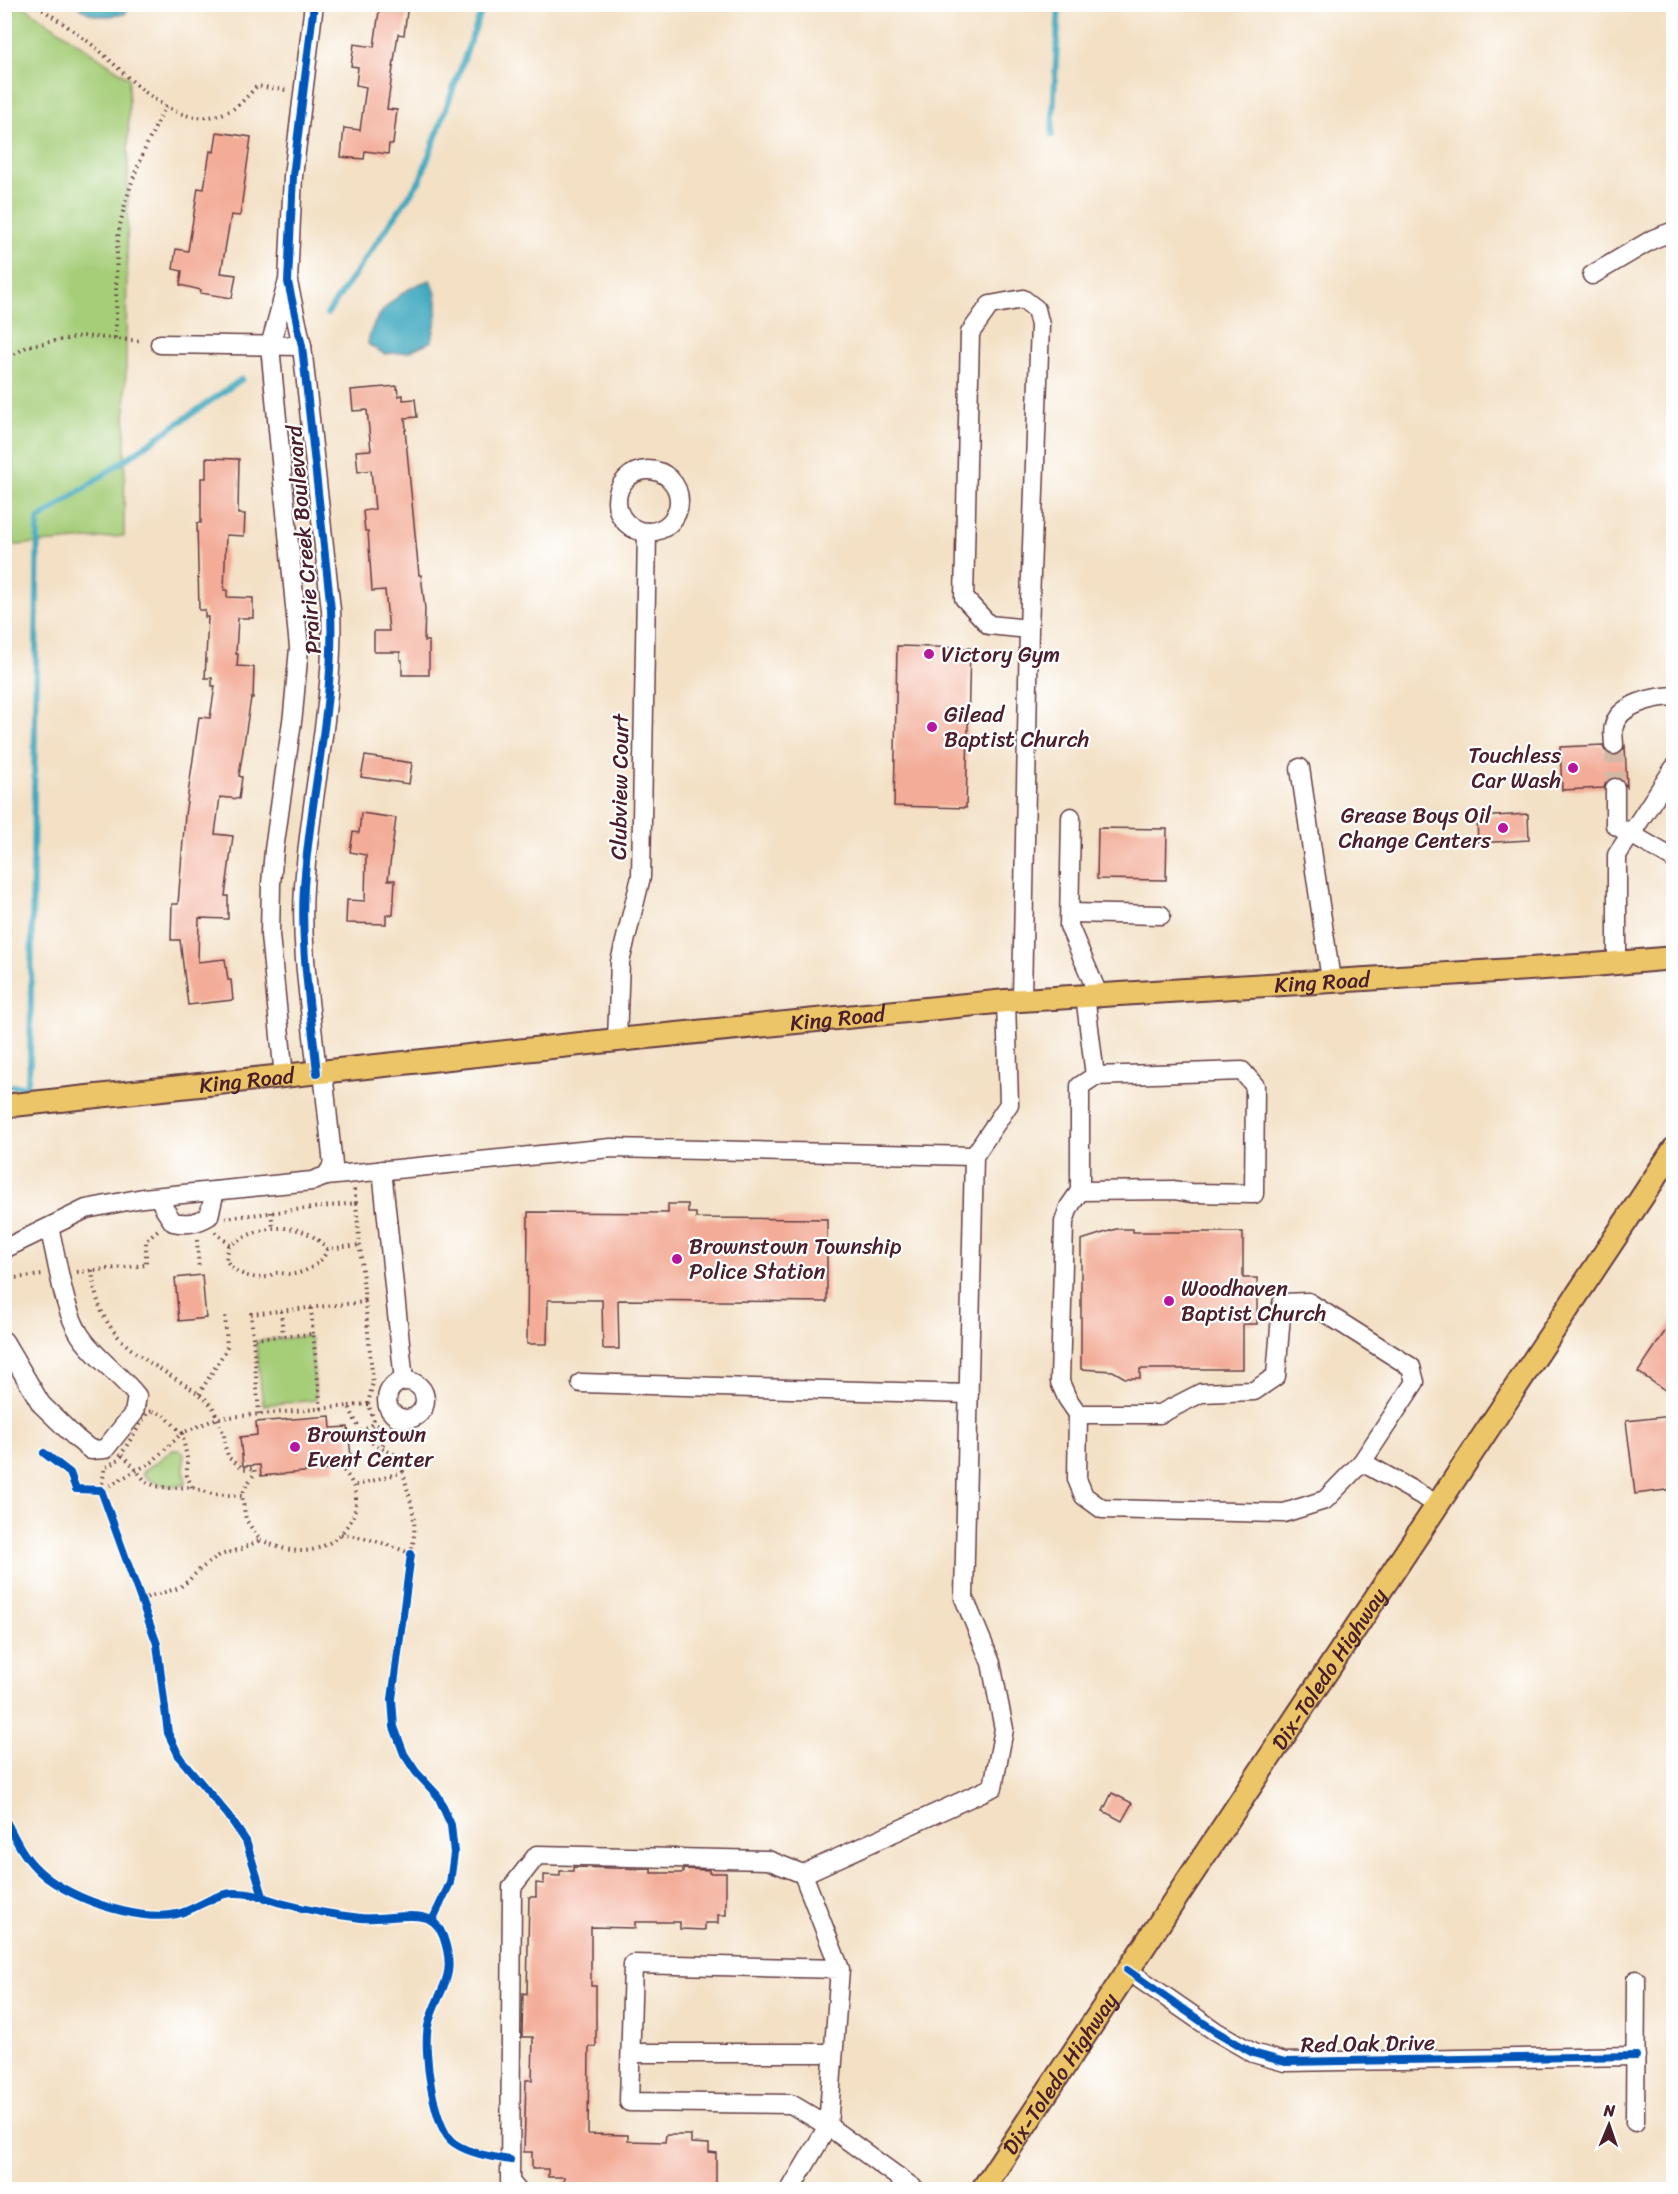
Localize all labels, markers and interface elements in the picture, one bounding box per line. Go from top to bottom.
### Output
street label: Prairie Creek Boulevard [274,423,333,656]
place label: Victory Gym [941,635,1060,674]
marker: Victory Gym [922,647,936,661]
place label: Gilead Baptist Church [944,695,1089,759]
street label: Clubview Court [599,713,640,860]
marker: Gilead Baptist Church [925,720,939,734]
place label: Touchless Car Wash [1468,736,1562,800]
marker: Touchless Car Wash [1566,761,1580,775]
place label: Grease Boys Oil Change Centers [1338,796,1492,860]
marker: Grease Boys Oil Change Centers [1496,821,1510,835]
street label: King Road [1273,960,1372,1005]
street label: King Road [788,994,888,1043]
street label: King Road [197,1056,298,1105]
place label: Brownstown Township Police Station [689,1227,902,1291]
marker: Brownstown Township Police Station [670,1252,684,1266]
place label: Woodhaven Baptist Church [1181,1269,1326,1333]
marker: Woodhaven Baptist Church [1162,1294,1176,1308]
place label: Brownstown Event Center [307,1415,434,1479]
marker: Brownstown Event Center [288,1440,302,1454]
street label: Dix-Toledo Highway [1260,1579,1398,1758]
street label: Dix-Toledo Highway [991,1984,1129,2163]
street label: Red Oak Drive [1300,2023,1436,2064]
north arrow [1579,2095,1639,2155]
text: N [1602,2096,1616,2125]

